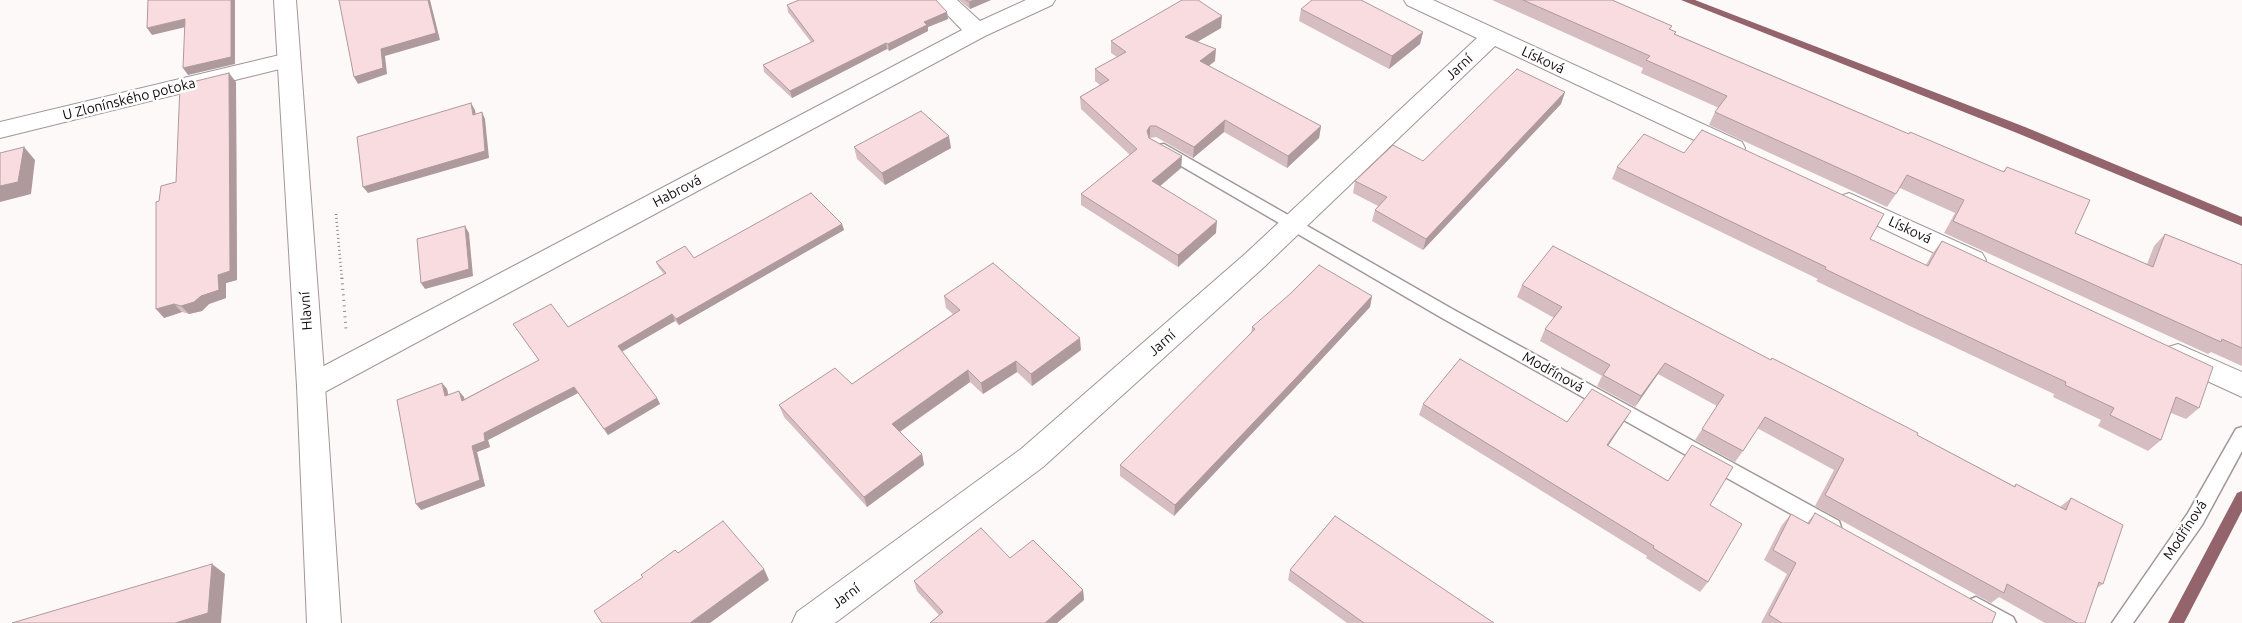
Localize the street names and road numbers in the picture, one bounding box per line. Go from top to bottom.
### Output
street label: Lísková [1519,43,1567,77]
street label: Jarní [1442,50,1476,84]
street label: U Zlonínského potoka [61,74,197,124]
street label: Habrová [650,171,704,211]
street label: Lísková [1886,213,1934,247]
street label: Hlavní [296,291,316,331]
street label: Jarní [1145,326,1179,360]
street label: Modřínová [1519,348,1587,396]
street label: Modřínová [2160,497,2210,563]
street label: Jarní [829,580,863,612]

